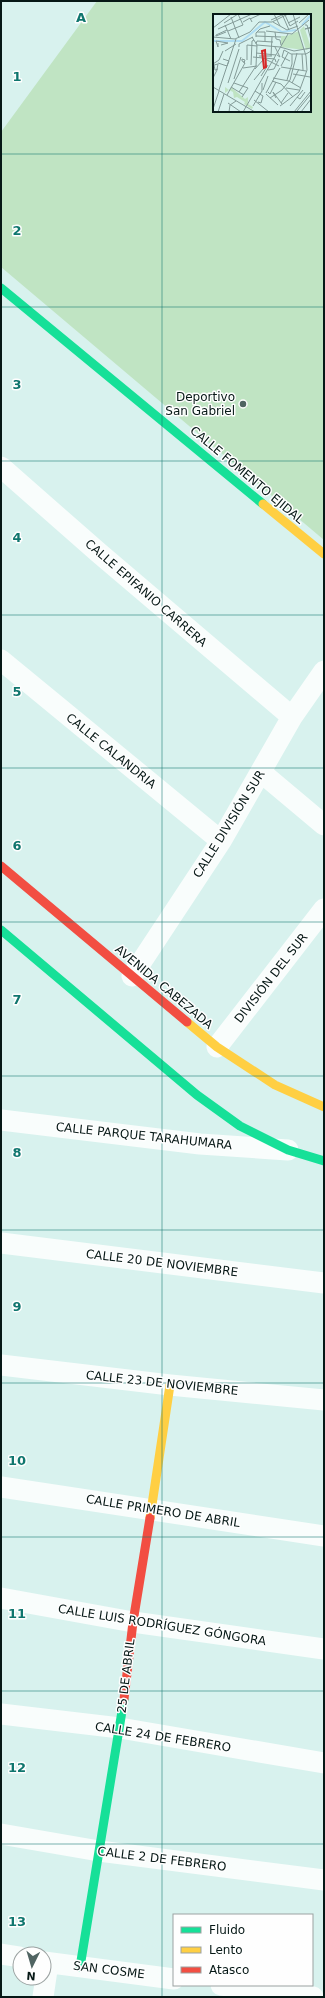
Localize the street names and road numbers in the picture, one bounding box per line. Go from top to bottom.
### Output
street label: CALLE FOMENTO EJIDAL [187,423,307,527]
street label: CALLE EPIFANIO CARRERA [82,536,210,650]
street label: CALLE CALANDRIA [63,710,159,792]
street label: CALLE DIVISIÓN SUR [189,767,268,880]
street label: DIVISIÓN DEL SUR [231,930,310,1026]
street label: AVENIDA CABEZADA [112,942,216,1032]
street label: CALLE PARQUE TARAHUMARA [55,1120,234,1152]
street label: CALLE 20 DE NOVIEMBRE [85,1247,239,1279]
street label: CALLE 23 DE NOVIEMBRE [85,1368,239,1398]
street label: CALLE PRIMERO DE ABRIL [85,1492,241,1530]
street label: CALLE LUIS RODRÍGUEZ GÓNGORA [57,1601,268,1648]
street label: 25 DE ABRIL [114,1638,138,1714]
street label: CALLE 24 DE FEBRERO [94,1719,232,1755]
street label: CALLE 2 DE FEBRERO [97,1844,227,1874]
street label: SAN COSME [72,1959,146,1981]

